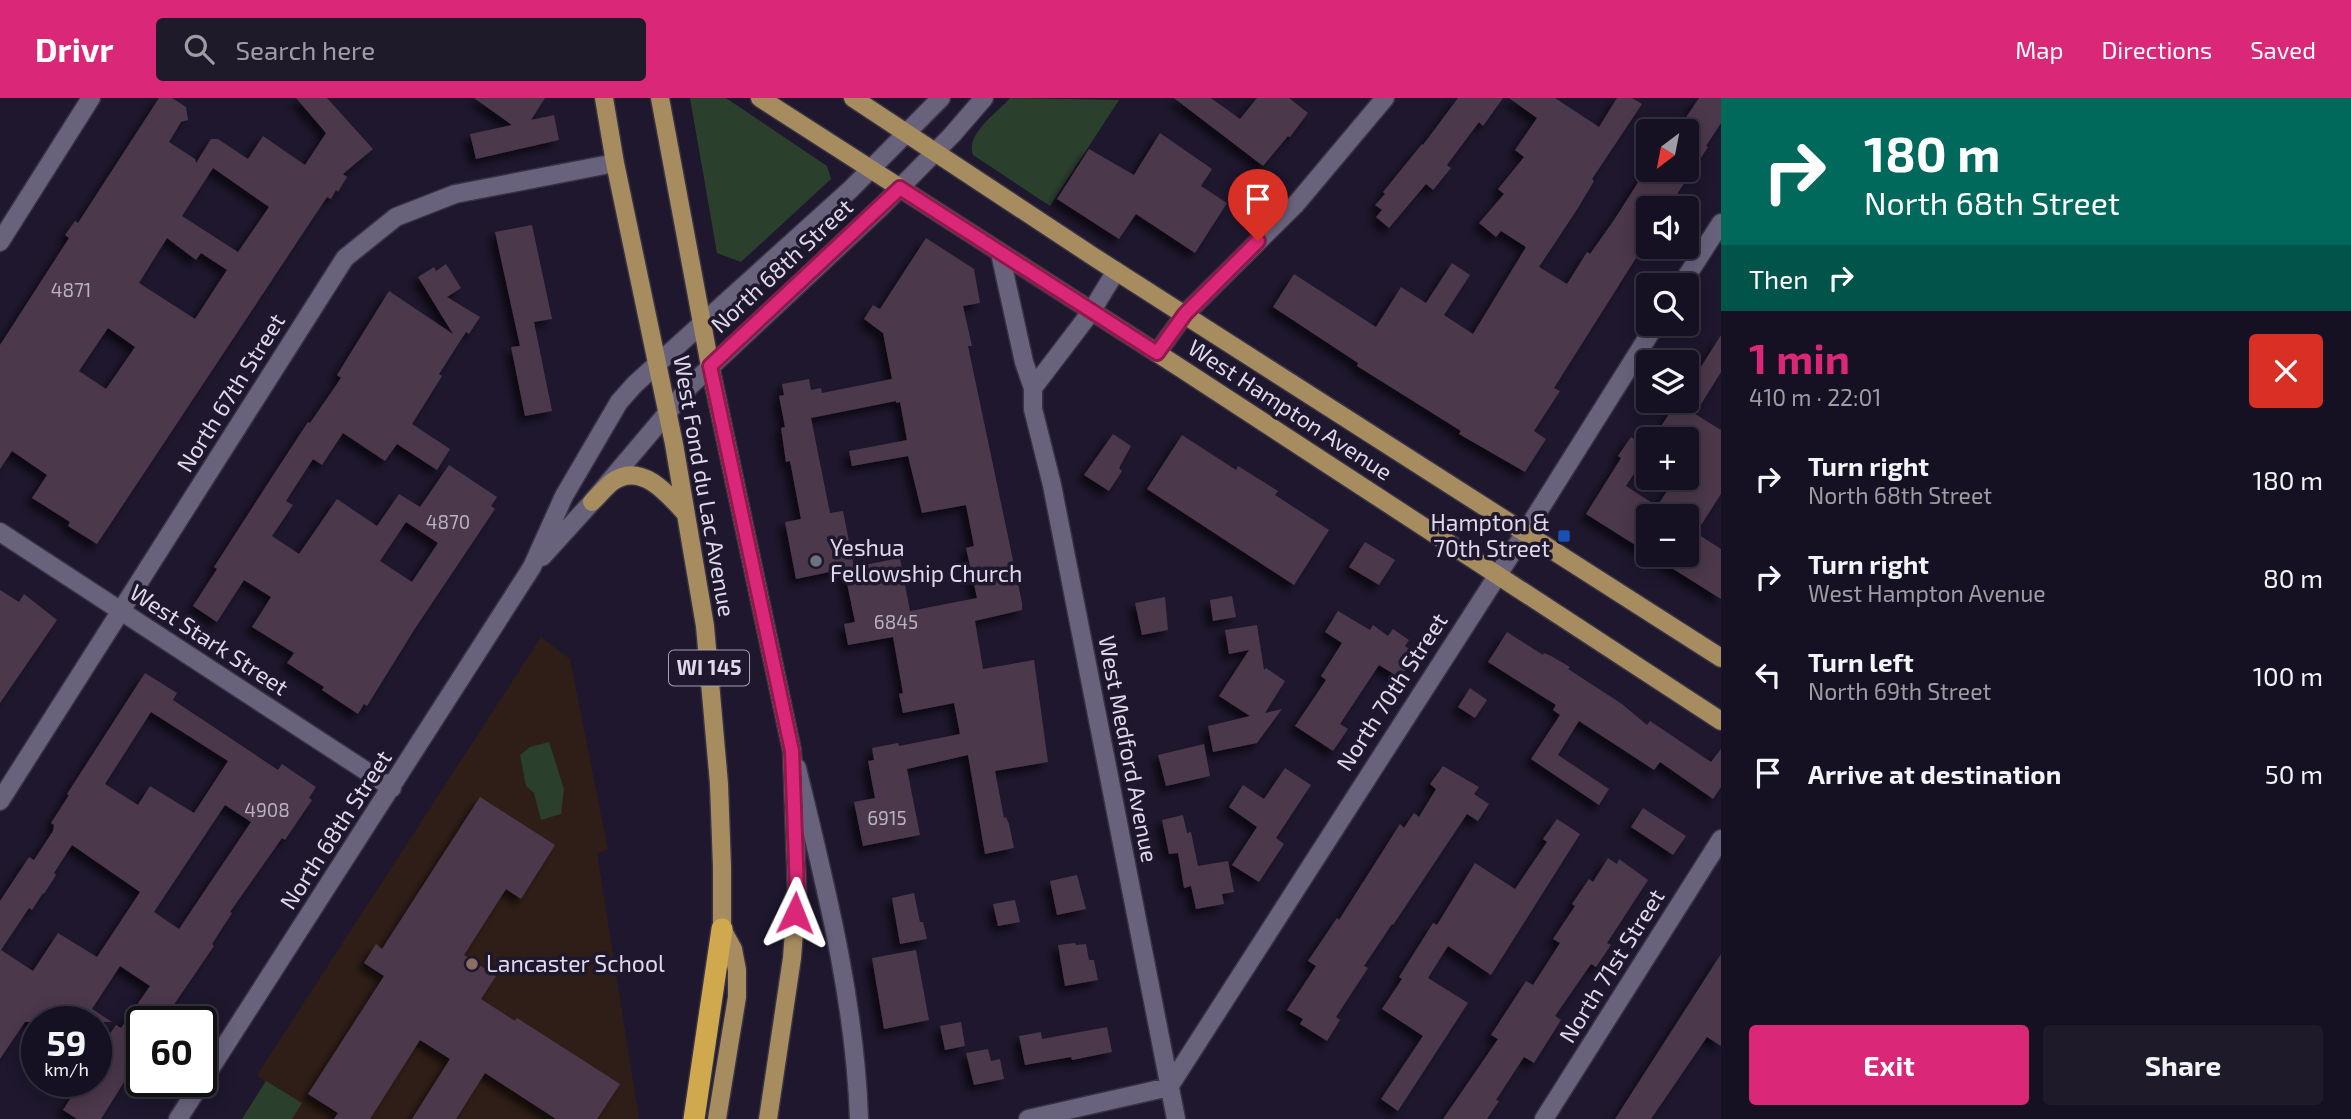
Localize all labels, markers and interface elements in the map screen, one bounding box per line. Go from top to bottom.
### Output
search box [156,18,646,81]
text: Drivr [35,29,114,69]
icon: search [180,30,218,68]
text: Search here [236,34,375,65]
text: Map [2015,35,2063,64]
text: Directions [2101,35,2212,64]
text: Saved [2250,35,2316,64]
north arrow [1636,119,1699,182]
map controls [1636,119,1699,567]
text: 180 m [1864,123,2000,182]
icon: right [1749,126,1840,217]
pin [1228,169,1288,241]
icon: arrive [1239,180,1277,218]
text: North 68th Street [1864,183,2120,221]
street label: North 68th Street [704,192,858,338]
button: sound [1636,196,1699,259]
icon: right [1822,259,1860,297]
text: Then [1749,263,1808,294]
button: search [1636,273,1699,336]
house number: 4871 [51,278,91,301]
street label: North 67th Street [170,308,290,477]
text: 1 min [1749,332,1850,382]
street label: West Hampton Avenue [1183,333,1398,486]
button: close [2249,334,2323,408]
button: layers [1636,350,1699,413]
street label: West Fond du Lac Avenue [668,353,742,619]
text: 410 m · 22:01 [1749,383,1881,411]
button: + [1636,427,1699,490]
text: Turn right [1808,450,1929,481]
icon: right [1749,460,1787,498]
text: 180 m [2253,464,2323,495]
text: North 68th Street [1808,481,1992,509]
button: − [1636,504,1699,567]
place label: Hampton & 70th Street [1430,508,1550,562]
house number: 4870 [426,510,470,533]
marker: Hampton & 70th Street [1556,528,1572,544]
place label: Yeshua Fellowship Church [830,533,1022,587]
text: Turn right [1808,548,1929,579]
marker: Yeshua Fellowship Church [808,553,824,569]
icon: right [1749,558,1787,596]
text: 80 m [2263,562,2323,593]
street label: West Stark Street [125,578,294,701]
text: West Hampton Avenue [1808,579,2046,607]
street label: North 70th Street [1330,607,1453,776]
house number: 6845 [874,610,918,633]
street label: West Medford Avenue [1093,633,1165,865]
text: Turn left [1808,646,1914,677]
road number: WI 145 [669,650,749,686]
icon: left [1749,656,1787,694]
text: 100 m [2253,660,2323,691]
text: North 69th Street [1808,677,1991,705]
street label: North 68th Street [273,744,397,914]
icon: arrive [1749,754,1787,792]
text: Arrive at destination [1808,758,2061,789]
text: 50 m [2265,758,2323,789]
house number: 4908 [244,798,290,821]
house number: 6915 [867,806,907,829]
position arrow [758,876,832,950]
street label: North 71st Street [1553,883,1670,1048]
place label: Lancaster School [486,949,665,977]
marker: Lancaster School [464,956,480,972]
speed limit sign: 60 [126,1006,217,1097]
text: 59 [47,1021,86,1063]
button: Exit [1749,1025,2029,1105]
button: Share [2043,1025,2323,1105]
text: km/h [44,1058,89,1080]

